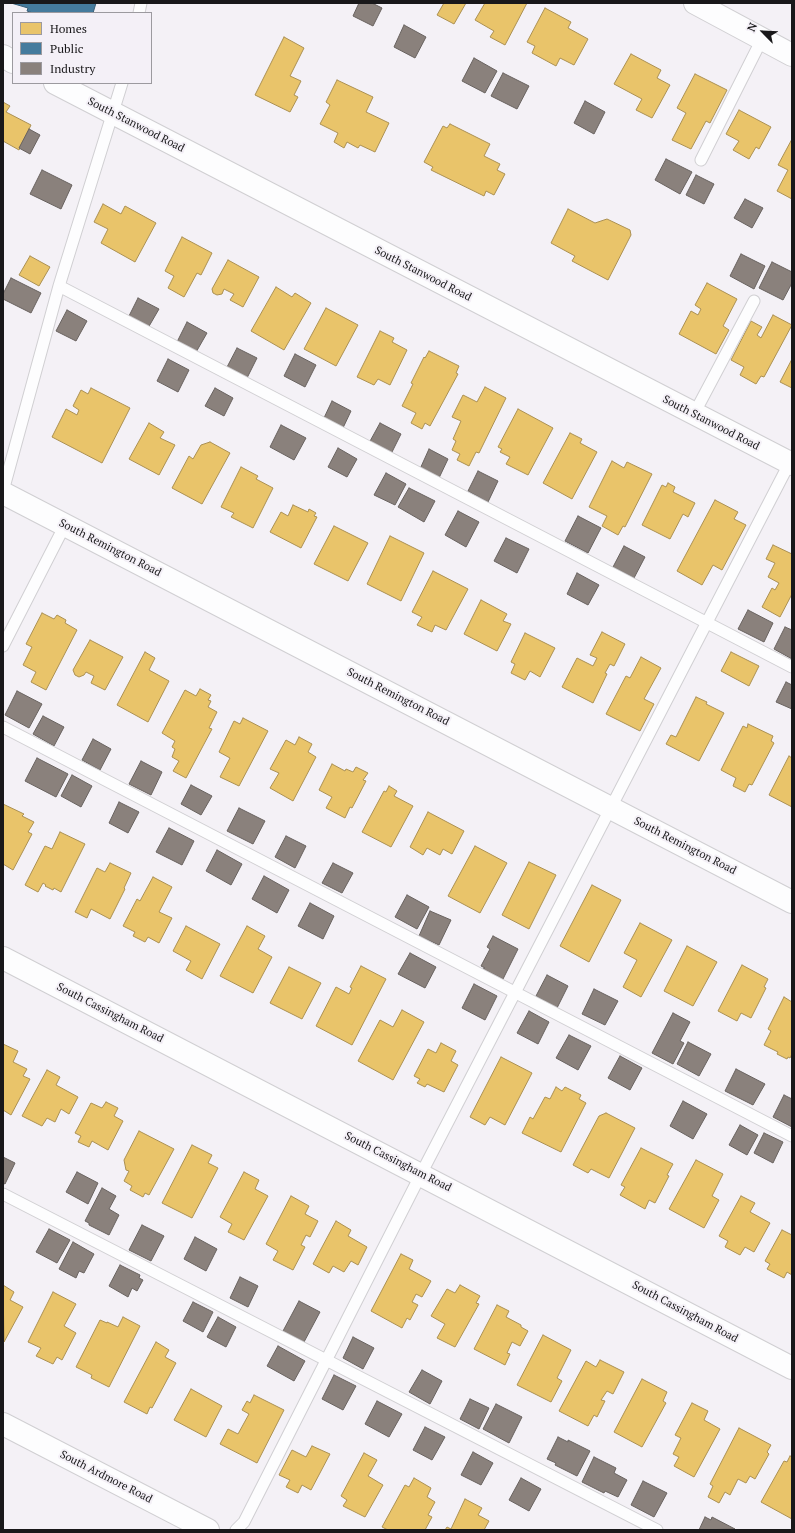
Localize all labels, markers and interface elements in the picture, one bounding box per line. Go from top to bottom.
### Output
legend [12,12,152,84]
north arrow [743,12,783,52]
text: N [744,20,760,34]
text: Homes [50,21,87,36]
text: Public [50,41,83,56]
text: Industry [50,61,95,76]
street label: South Stanwood Road [85,95,187,155]
street label: South Stanwood Road [372,244,474,304]
street label: South Stanwood Road [660,393,762,453]
street label: South Remington Road [57,516,163,580]
street label: South Remington Road [345,665,451,729]
street label: South Remington Road [632,814,738,878]
street label: South Cassingham Road [54,980,166,1046]
street label: South Cassingham Road [342,1129,454,1195]
street label: South Cassingham Road [630,1278,740,1346]
street label: South Ardmore Road [58,1448,154,1506]

